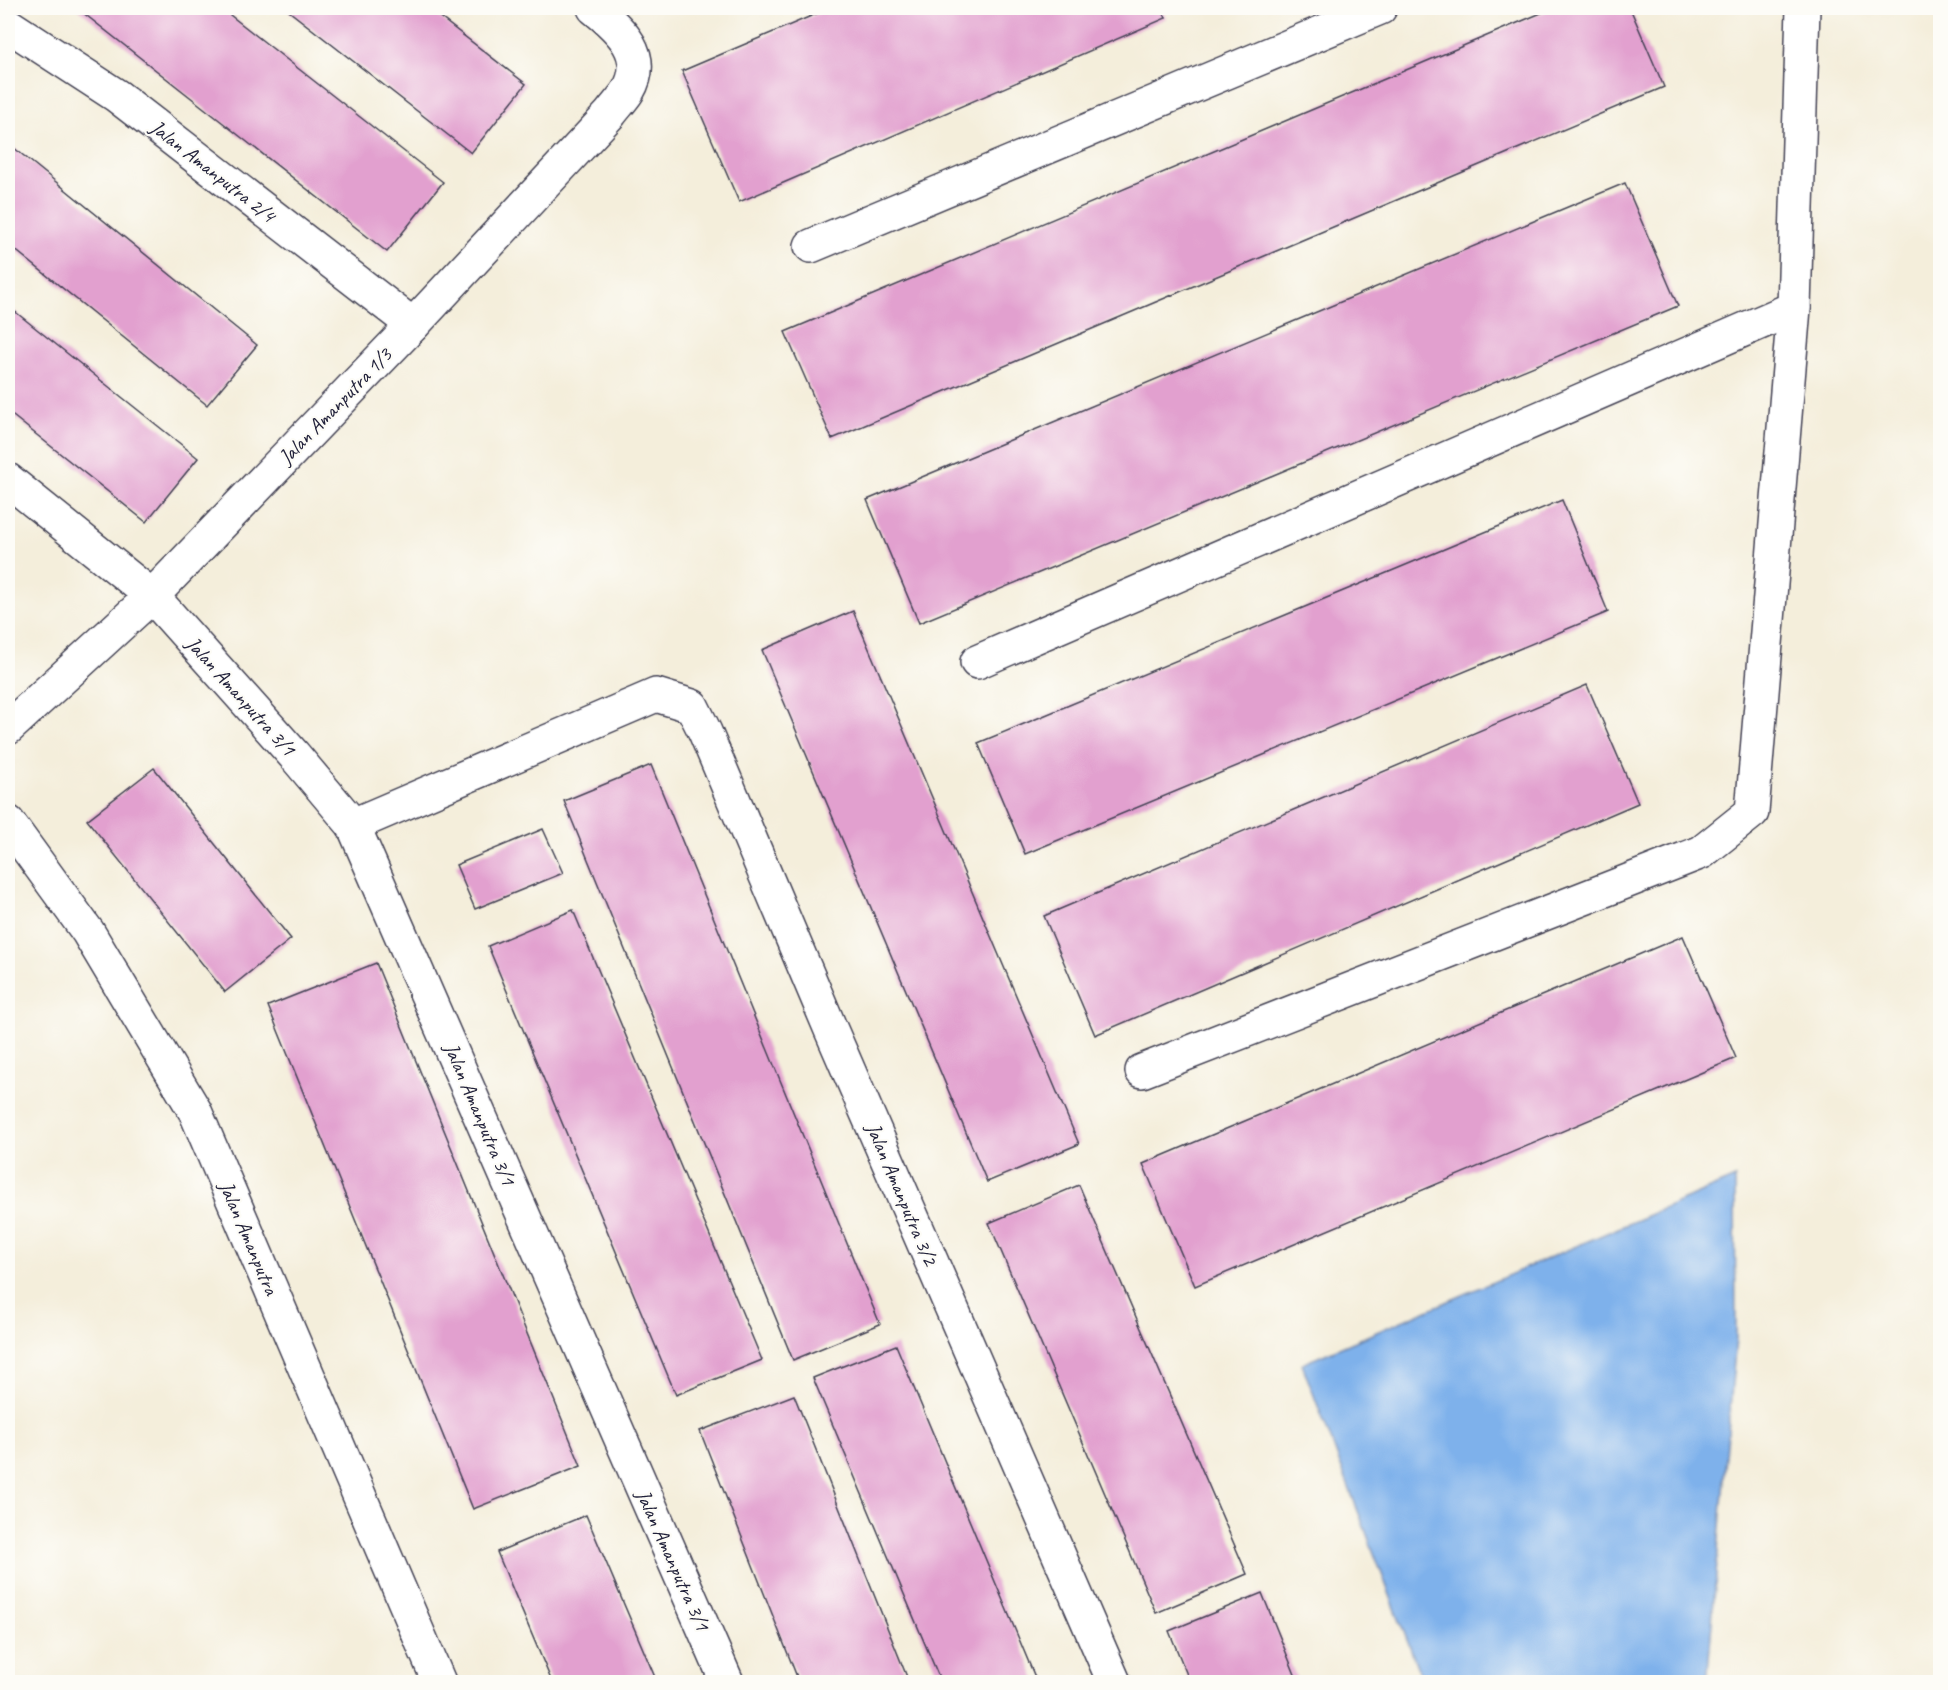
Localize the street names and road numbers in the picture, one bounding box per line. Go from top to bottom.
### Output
street label: Jalan Amanputra 2/4 [144,113,283,230]
street label: Jalan Amanputra 1/3 [272,341,398,470]
street label: Jalan Amanputra 3/1 [180,630,302,762]
street label: Jalan Amanputra 3/1 [438,1038,522,1190]
street label: Jalan Amanputra 3/2 [860,1118,944,1270]
street label: Jalan Amanputra [213,1176,285,1300]
street label: Jalan Amanputra 3/1 [630,1484,716,1636]

